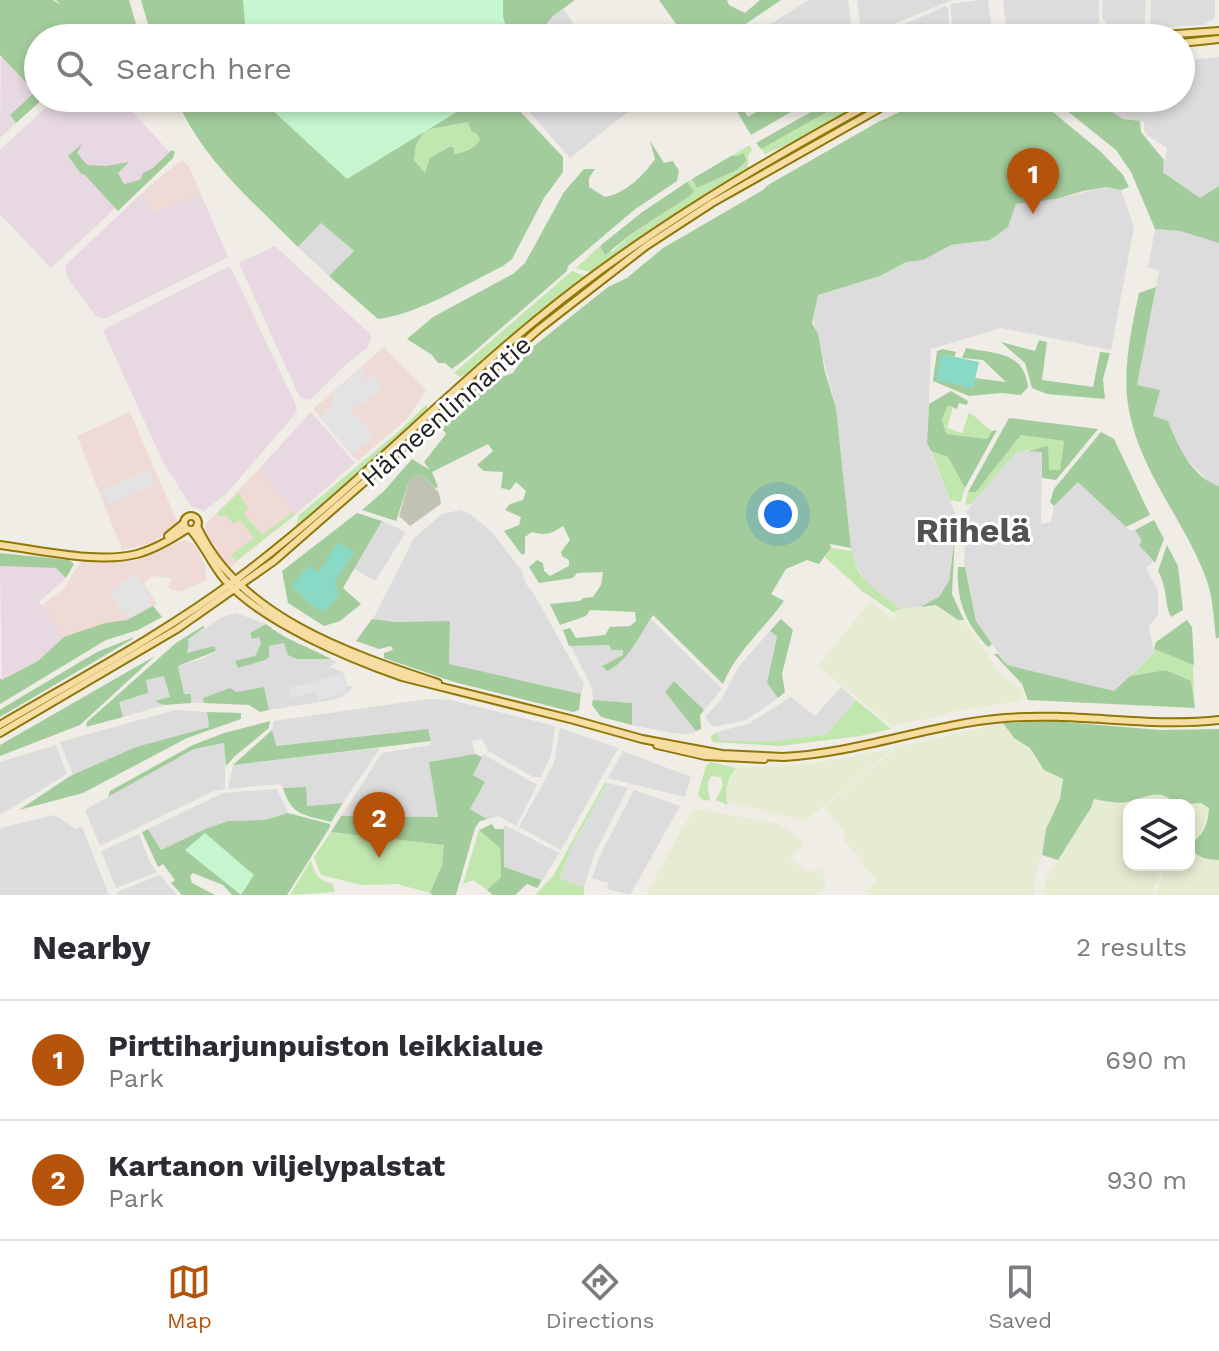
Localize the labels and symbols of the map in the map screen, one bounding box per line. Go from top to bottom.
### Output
pin: 1 [1007,148,1059,214]
street label: Hämeenlinnantie [355,329,537,493]
your location [758,494,798,534]
district label: Riihelä [916,510,1031,550]
pin: 2 [353,792,405,858]

